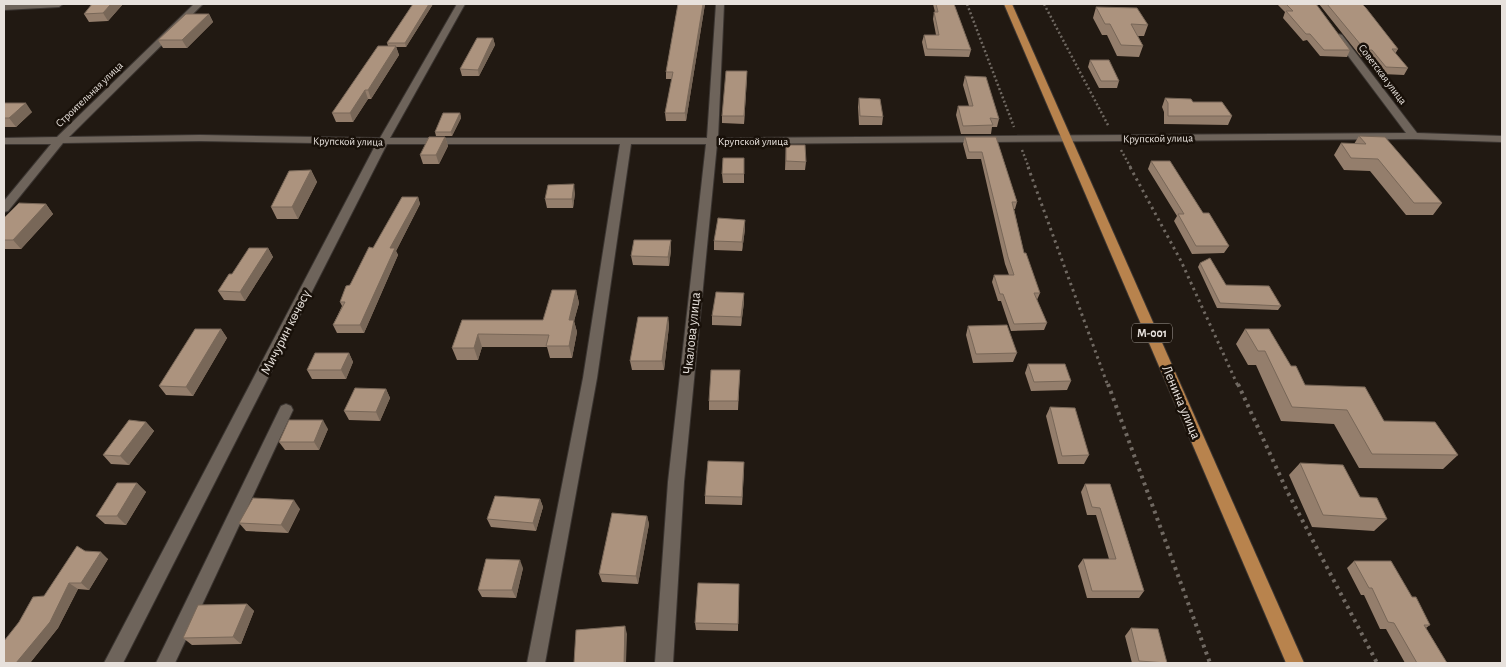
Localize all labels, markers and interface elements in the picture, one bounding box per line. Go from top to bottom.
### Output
street label: Советская улица [1356,42,1409,107]
street label: Строительная улица [54,60,125,129]
street label: Крупской улица [1123,132,1193,145]
street label: Крупской улица [313,135,383,148]
street label: Крупской улица [718,136,788,147]
street label: Мичурин көчөсү [258,288,313,377]
street label: Чкалова улица [681,291,703,375]
road number: М-001 [1132,323,1172,342]
street label: Ленина улица [1159,363,1203,442]

